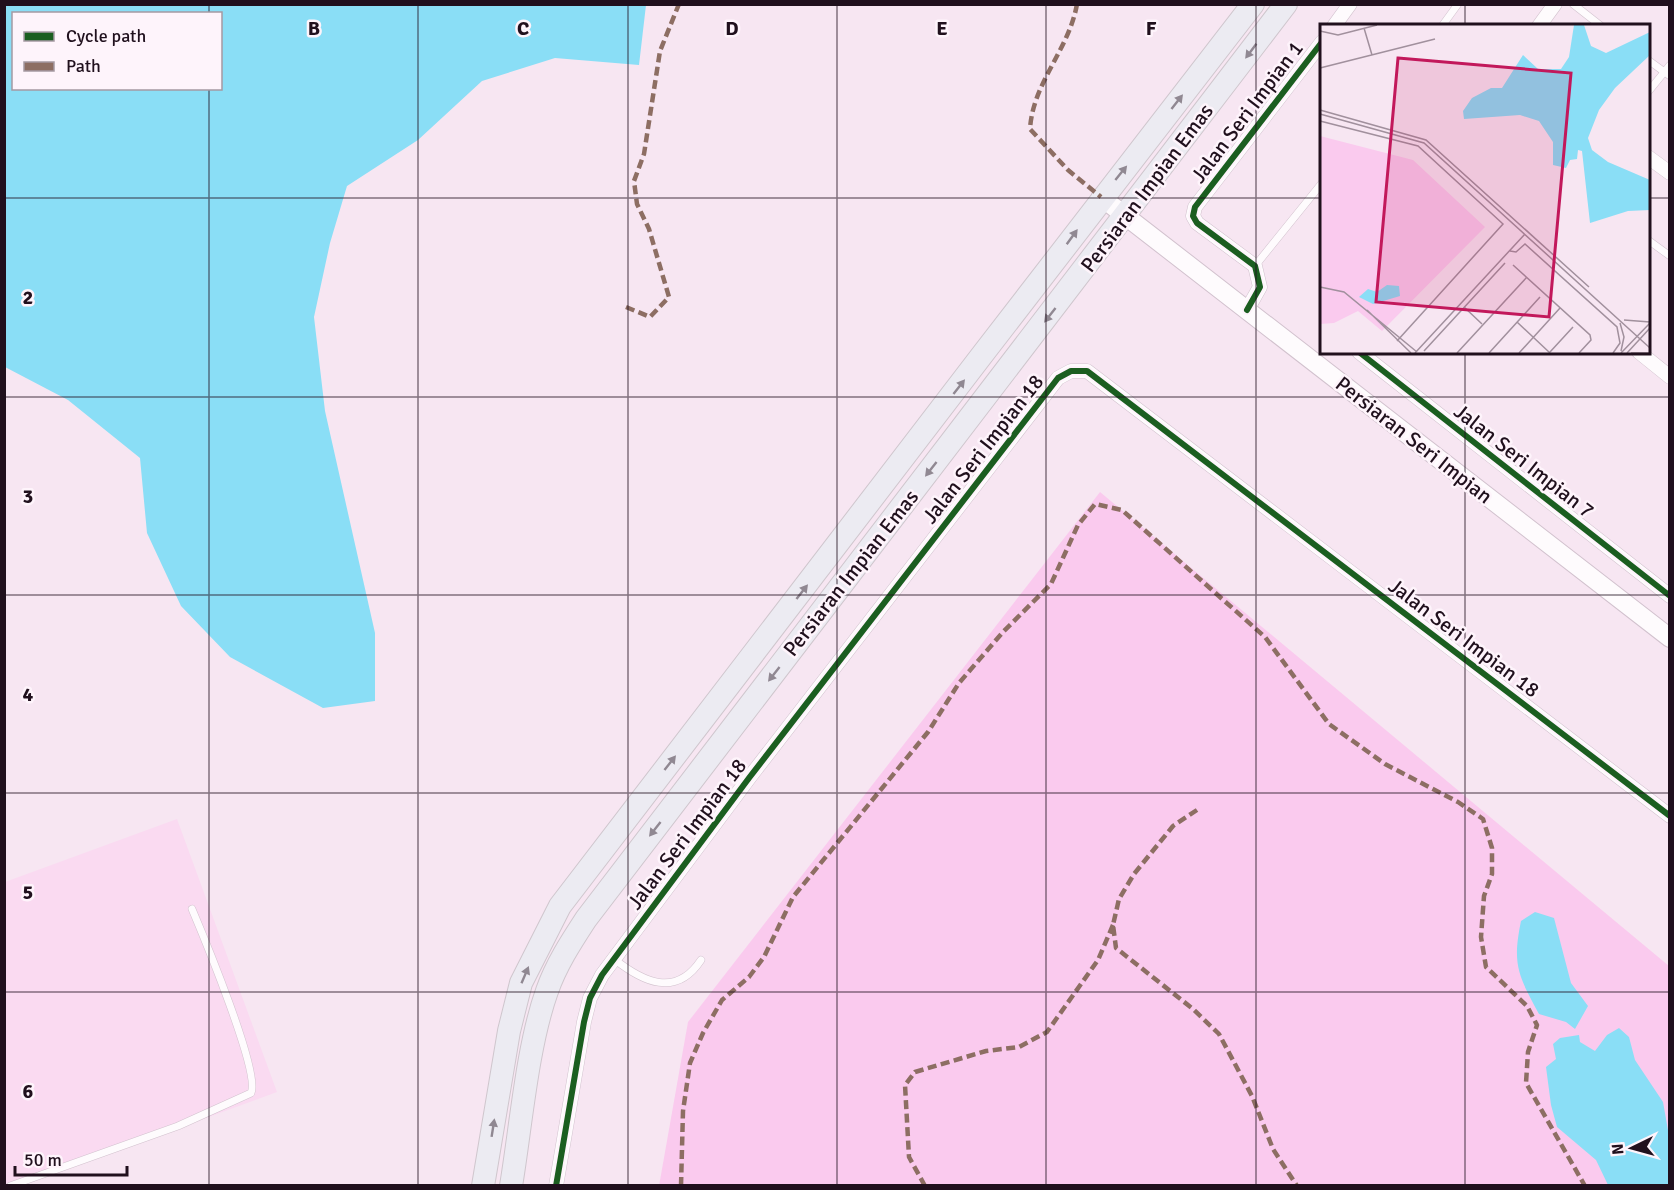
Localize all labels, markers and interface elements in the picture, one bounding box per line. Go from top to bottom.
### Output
legend [12,12,222,90]
text: B [308,16,320,41]
text: C [517,16,529,41]
text: D [725,16,739,41]
text: E [936,16,948,41]
text: F [1146,16,1157,41]
inset map [1320,24,1650,354]
text: Cycle path [66,25,146,47]
street label: Jalan Seri Impian 1 [1185,36,1309,188]
one-way arrow [1245,43,1257,59]
text: Path [66,55,101,77]
one-way arrow [1171,94,1183,110]
street label: Persiaran Impian Emas [1075,99,1219,277]
one-way arrow [1114,165,1127,180]
one-way arrow [1066,230,1078,246]
text: 2 [23,285,33,310]
one-way arrow [1043,307,1056,323]
street label: Jalan Seri Impian 18 [917,369,1049,529]
street label: Persiaran Seri Impian [1330,371,1498,509]
one-way arrow [953,379,965,395]
street label: Jalan Seri Impian 7 [1449,398,1599,524]
one-way arrow [925,461,937,477]
text: 3 [23,484,33,509]
street label: Persiaran Impian Emas [778,484,924,662]
street label: Jalan Seri Impian 18 [1383,573,1545,703]
one-way arrow [796,584,808,600]
one-way arrow [767,666,780,682]
text: 4 [23,682,34,707]
street label: Jalan Seri Impian 18 [622,753,752,915]
one-way arrow [664,755,677,771]
one-way arrow [649,820,661,836]
text: 5 [23,880,33,905]
one-way arrow [521,966,530,984]
text: 6 [23,1079,34,1104]
one-way arrow [488,1118,497,1137]
north arrow [1602,1118,1662,1178]
scale bar [15,1139,128,1177]
text: N [1608,1143,1629,1156]
text: 50 m [24,1149,62,1171]

